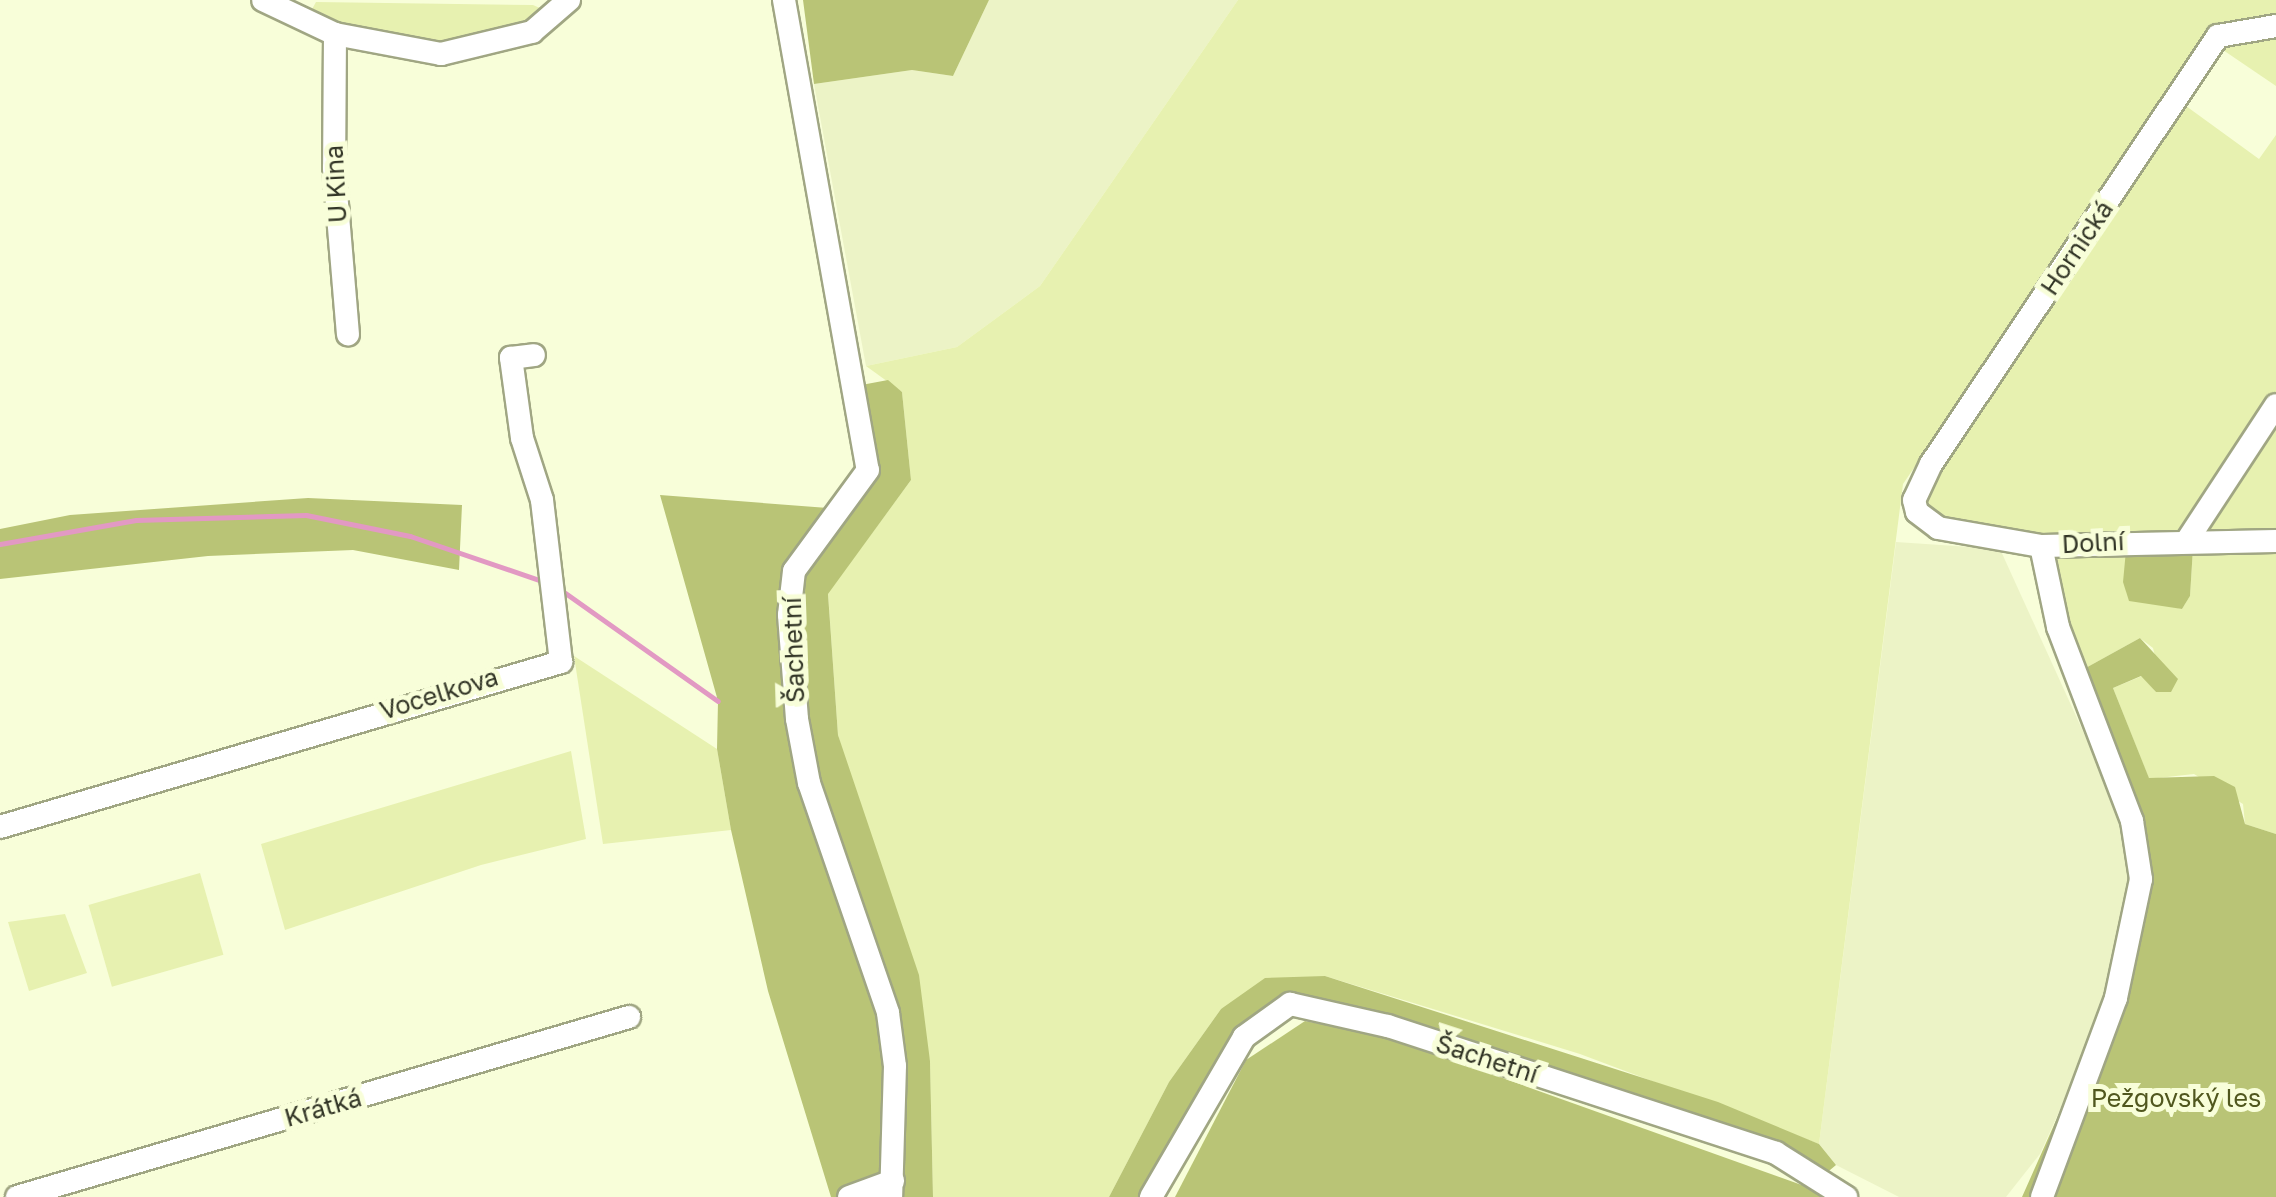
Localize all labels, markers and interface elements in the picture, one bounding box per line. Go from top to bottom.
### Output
street label: U Kina [319,144,353,224]
street label: Hornická [2035,195,2119,301]
street label: Dolní [2061,526,2125,560]
street label: Šachetní [777,597,811,703]
street label: Vocelkova [376,662,502,726]
street label: Šachetní [1432,1028,1542,1090]
street label: Krátká [281,1083,365,1133]
park label: Pežgovský les [2091,1083,2261,1113]

